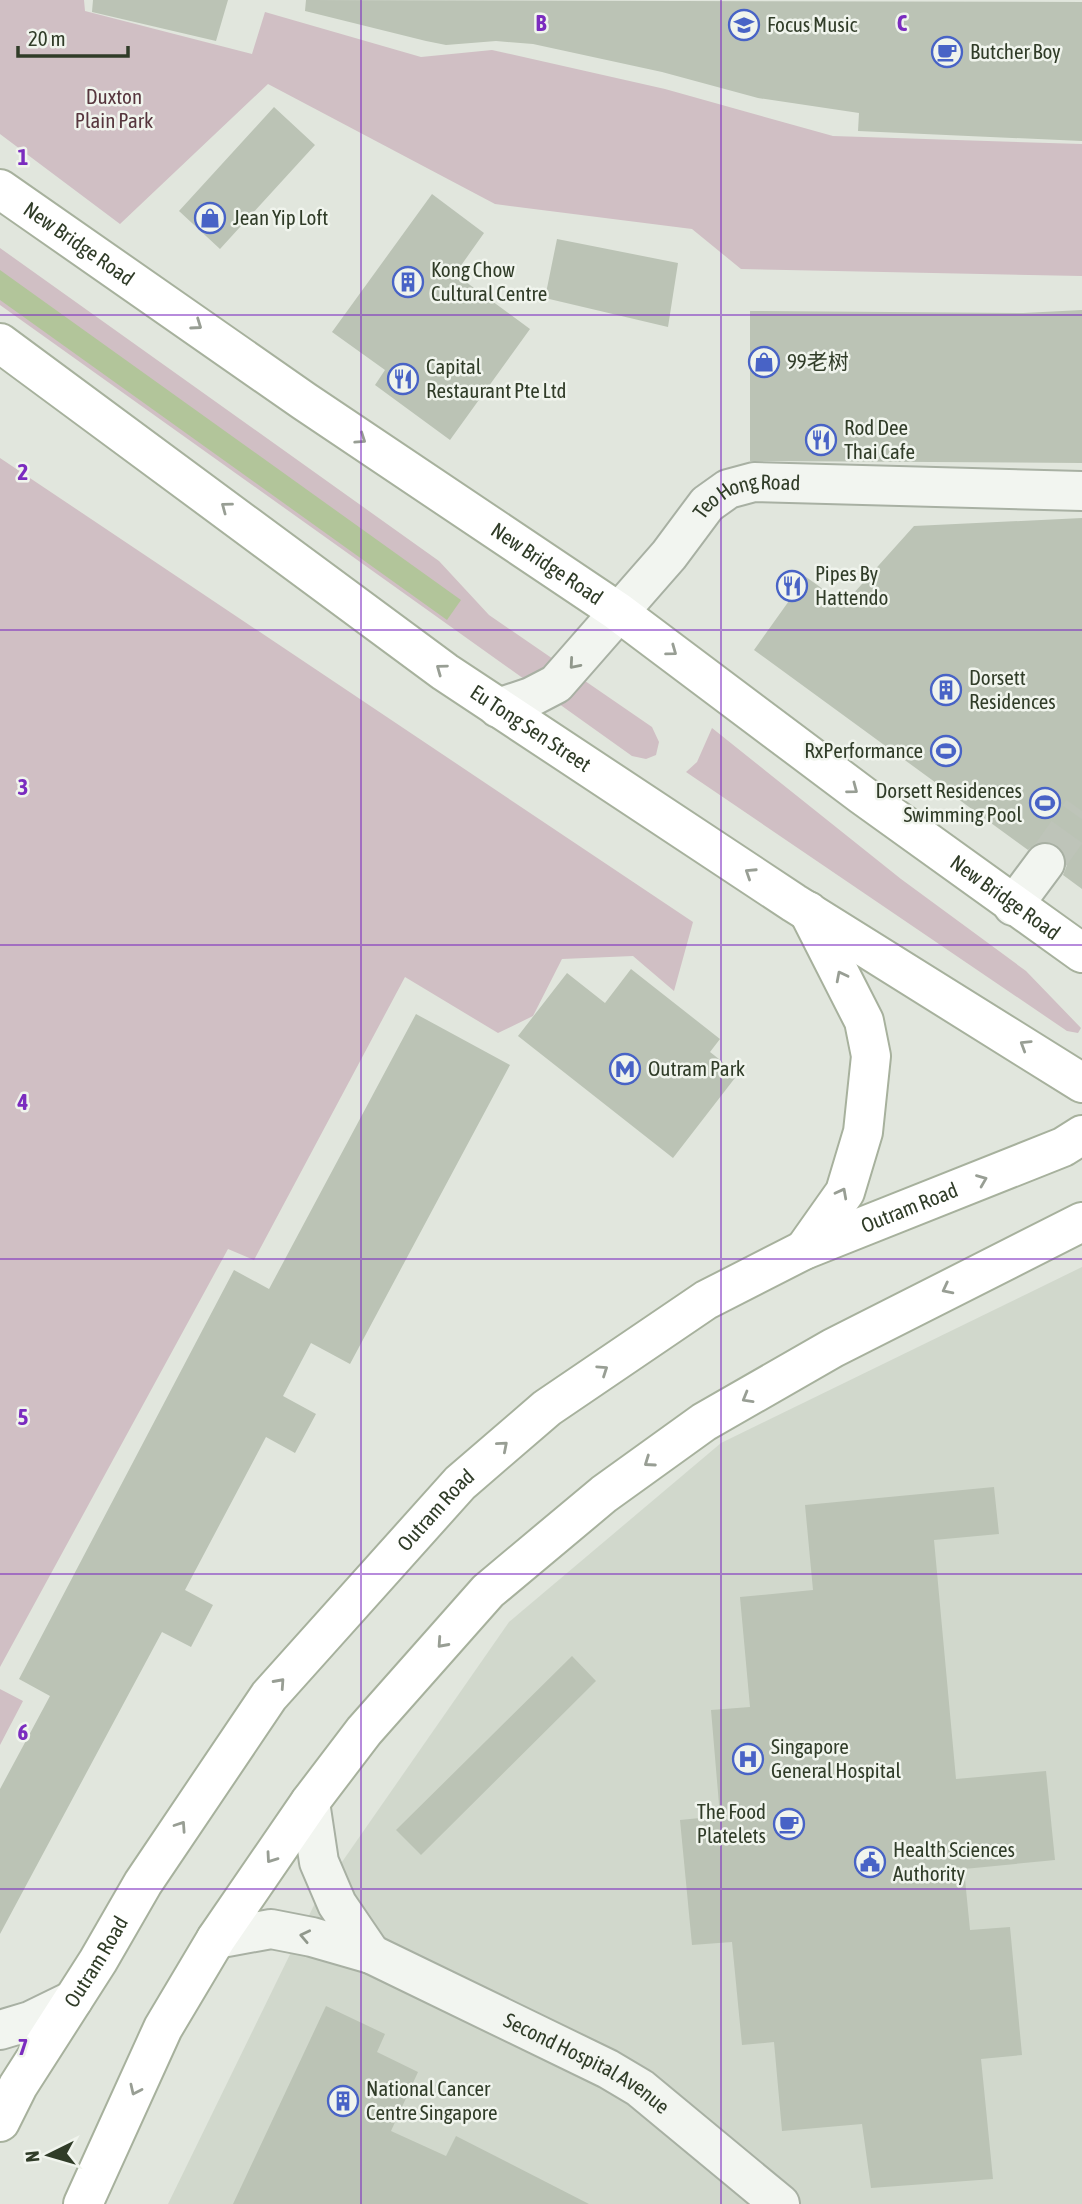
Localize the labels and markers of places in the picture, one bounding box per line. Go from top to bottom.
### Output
school or university icon: Focus Music [727,8,761,42]
place label: Focus Music [767,12,858,36]
cafe icon: Butcher Boy [930,35,964,69]
place label: Butcher Boy [970,39,1061,63]
shop icon: Jean Yip Loft [193,201,227,235]
place label: Jean Yip Loft [233,205,328,229]
place label: Kong Chow Cultural Centre [431,257,547,305]
building icon: Kong Chow Cultural Centre [391,265,425,299]
shop icon: 99老树 [747,345,781,379]
place label: 99老树 [787,349,849,373]
place label: Capital Restaurant Pte Ltd [426,354,567,402]
restaurant icon: Capital Restaurant Pte Ltd [386,362,420,396]
place label: Rod Dee Thai Cafe [844,415,915,463]
restaurant icon: Rod Dee Thai Cafe [804,423,838,457]
place label: Pipes By Hattendo [815,561,888,609]
restaurant icon: Pipes By Hattendo [775,569,809,603]
place label: Dorsett Residences [969,665,1056,713]
building icon: Dorsett Residences [929,673,963,707]
sports icon: RxPerformance [929,734,963,768]
place label: RxPerformance [804,738,923,762]
place label: Dorsett Residences Swimming Pool [876,778,1022,826]
sports icon: Dorsett Residences Swimming Pool [1028,786,1062,820]
metro station icon: Outram Park [608,1052,642,1086]
place label: Outram Park [648,1056,745,1080]
place label: Singapore General Hospital [771,1734,901,1782]
hospital icon: Singapore General Hospital [731,1742,765,1776]
place label: The Food Platelets [697,1799,766,1847]
cafe icon: The Food Platelets [772,1807,806,1841]
place label: Health Sciences Authority [893,1837,1015,1885]
public building icon: Health Sciences Authority [853,1845,887,1879]
place label: National Cancer Centre Singapore [366,2076,498,2124]
building icon: National Cancer Centre Singapore [326,2084,360,2118]

